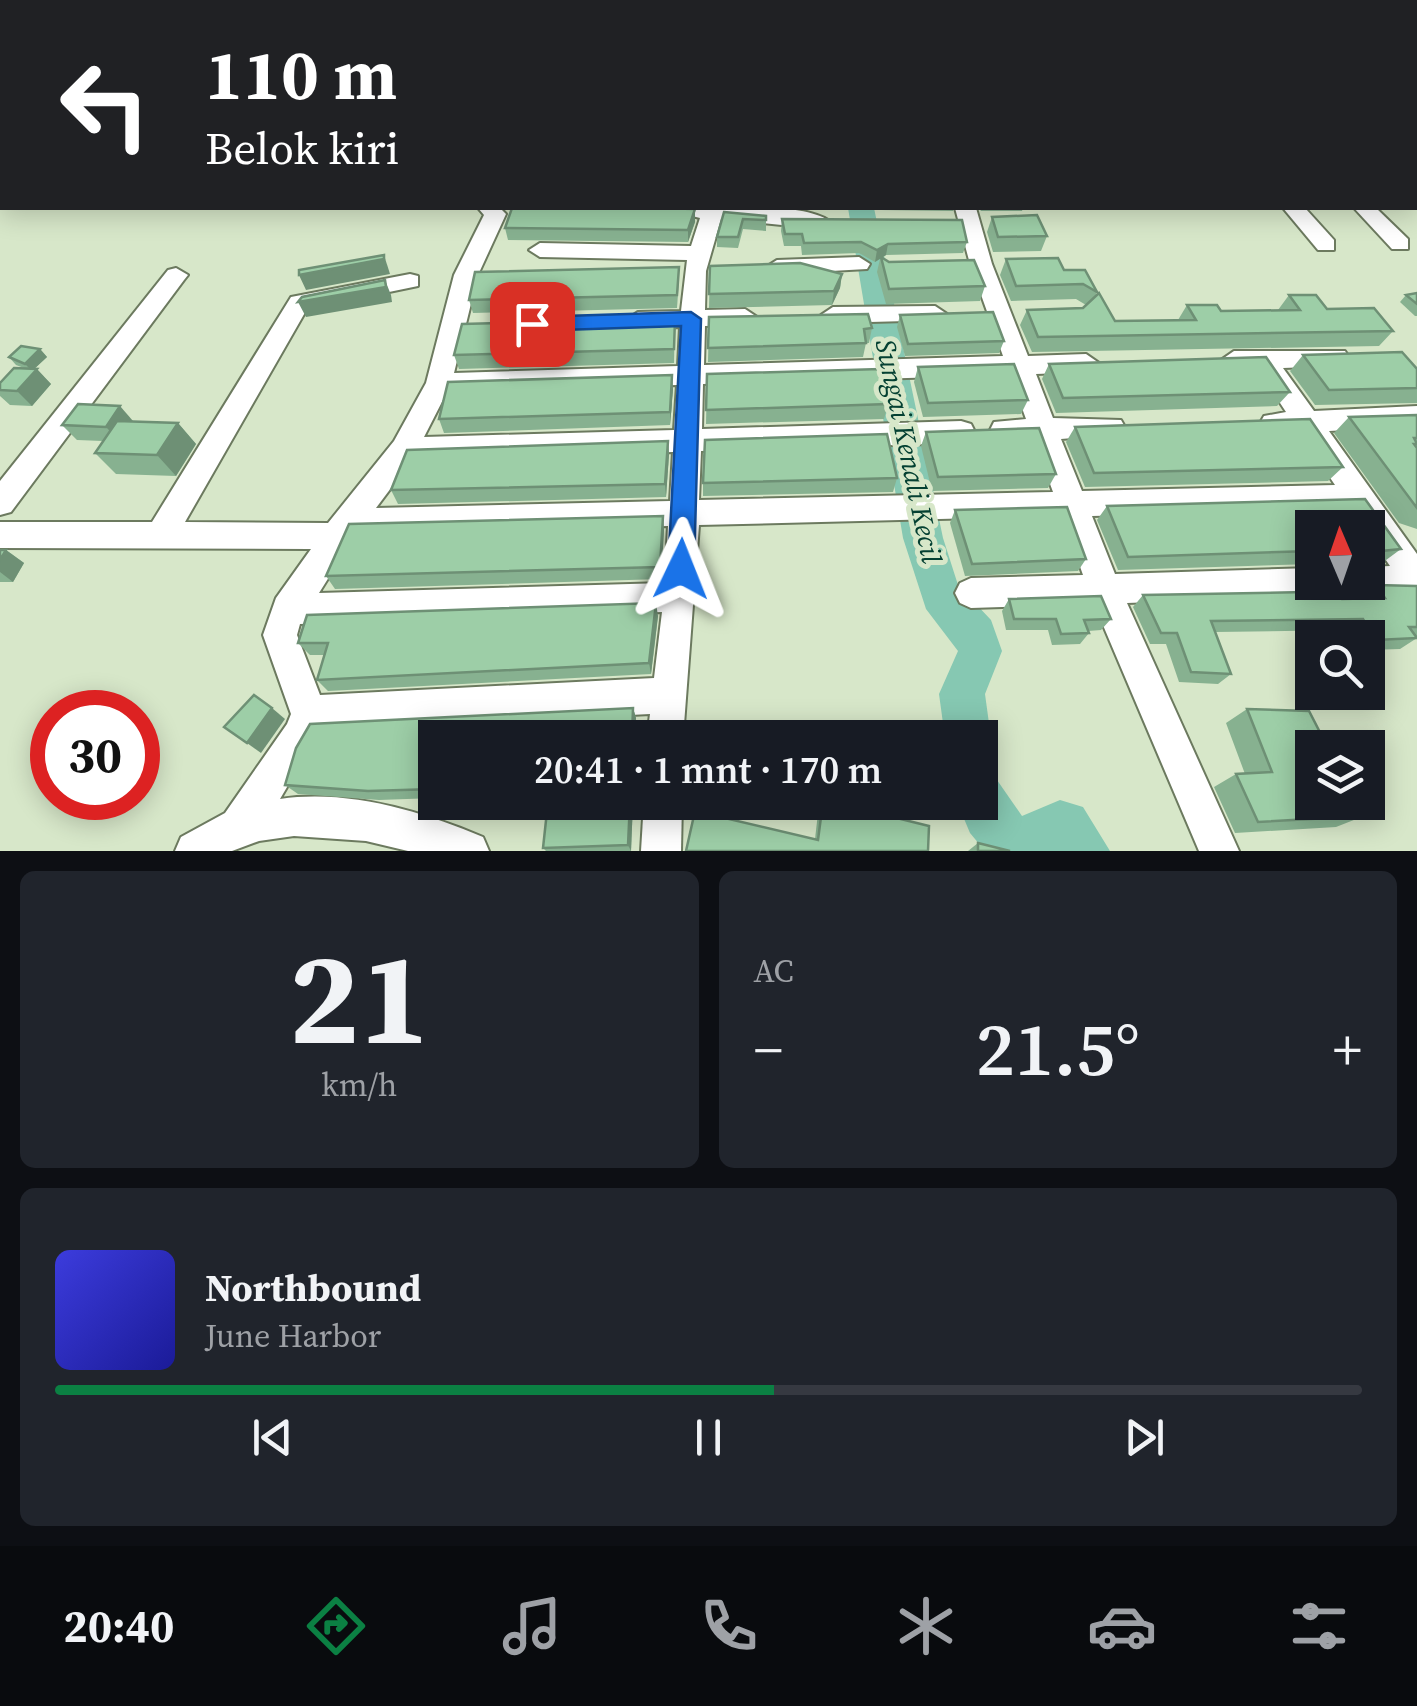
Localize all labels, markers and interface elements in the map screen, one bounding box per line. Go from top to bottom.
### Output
text: 110 m [205,26,397,122]
icon: left [40,40,170,170]
text: Belok kiri [205,117,399,179]
pin [490,282,575,367]
icon: arrive [505,297,560,352]
water label: Sungai Kenali Kecil [867,335,951,567]
north arrow [1295,510,1385,600]
map controls [1295,510,1385,820]
position arrow [629,517,733,621]
button: search [1295,620,1385,710]
speed limit sign: 30 [30,690,160,820]
button: layers [1295,730,1385,820]
text: 20:41 · 1 mnt · 170 m [534,744,882,796]
text: 21 [289,908,430,1087]
text: AC [754,949,794,993]
text: 21.5° [976,997,1140,1100]
text: − [754,1012,783,1087]
text: + [1333,1012,1362,1087]
text: km/h [321,1063,397,1107]
text: Northbound [205,1262,421,1314]
text: June Harbor [205,1314,381,1358]
icon: previous [245,1410,300,1465]
icon: pause [681,1410,736,1465]
icon: next [1117,1410,1172,1465]
icon: directions [301,1591,371,1661]
icon: music [497,1591,567,1661]
icon: phone [694,1591,764,1661]
icon: climate [891,1591,961,1661]
icon: car [1087,1591,1157,1661]
icon: filters [1284,1591,1354,1661]
text: 20:40 [63,1595,174,1657]

